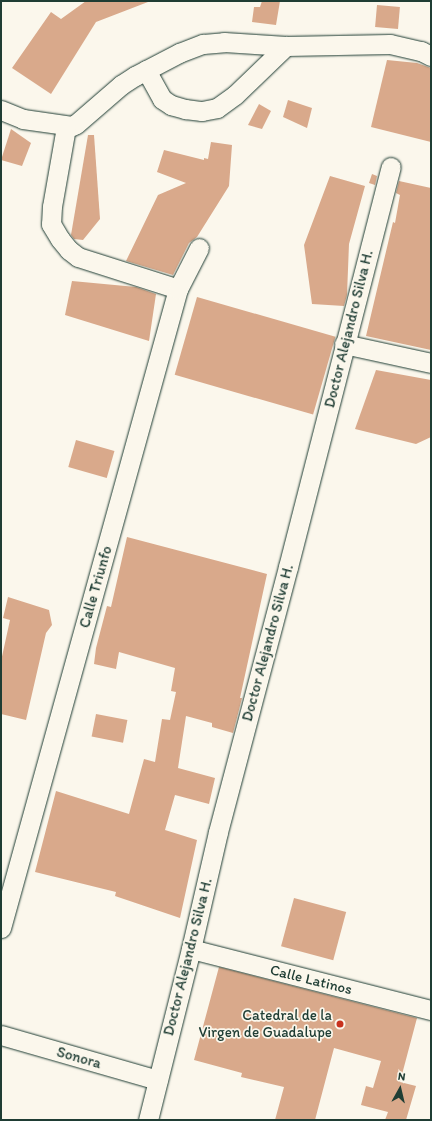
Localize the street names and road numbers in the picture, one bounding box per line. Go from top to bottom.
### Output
street label: Doctor Alejandro Silva H. [321,249,377,409]
street label: Calle Triunfo [76,545,116,629]
street label: Doctor Alejandro Silva H. [238,563,298,723]
street label: Doctor Alejandro Silva H. [160,877,216,1037]
street label: Calle Latinos [268,961,354,999]
street label: Sonora [55,1043,103,1073]

